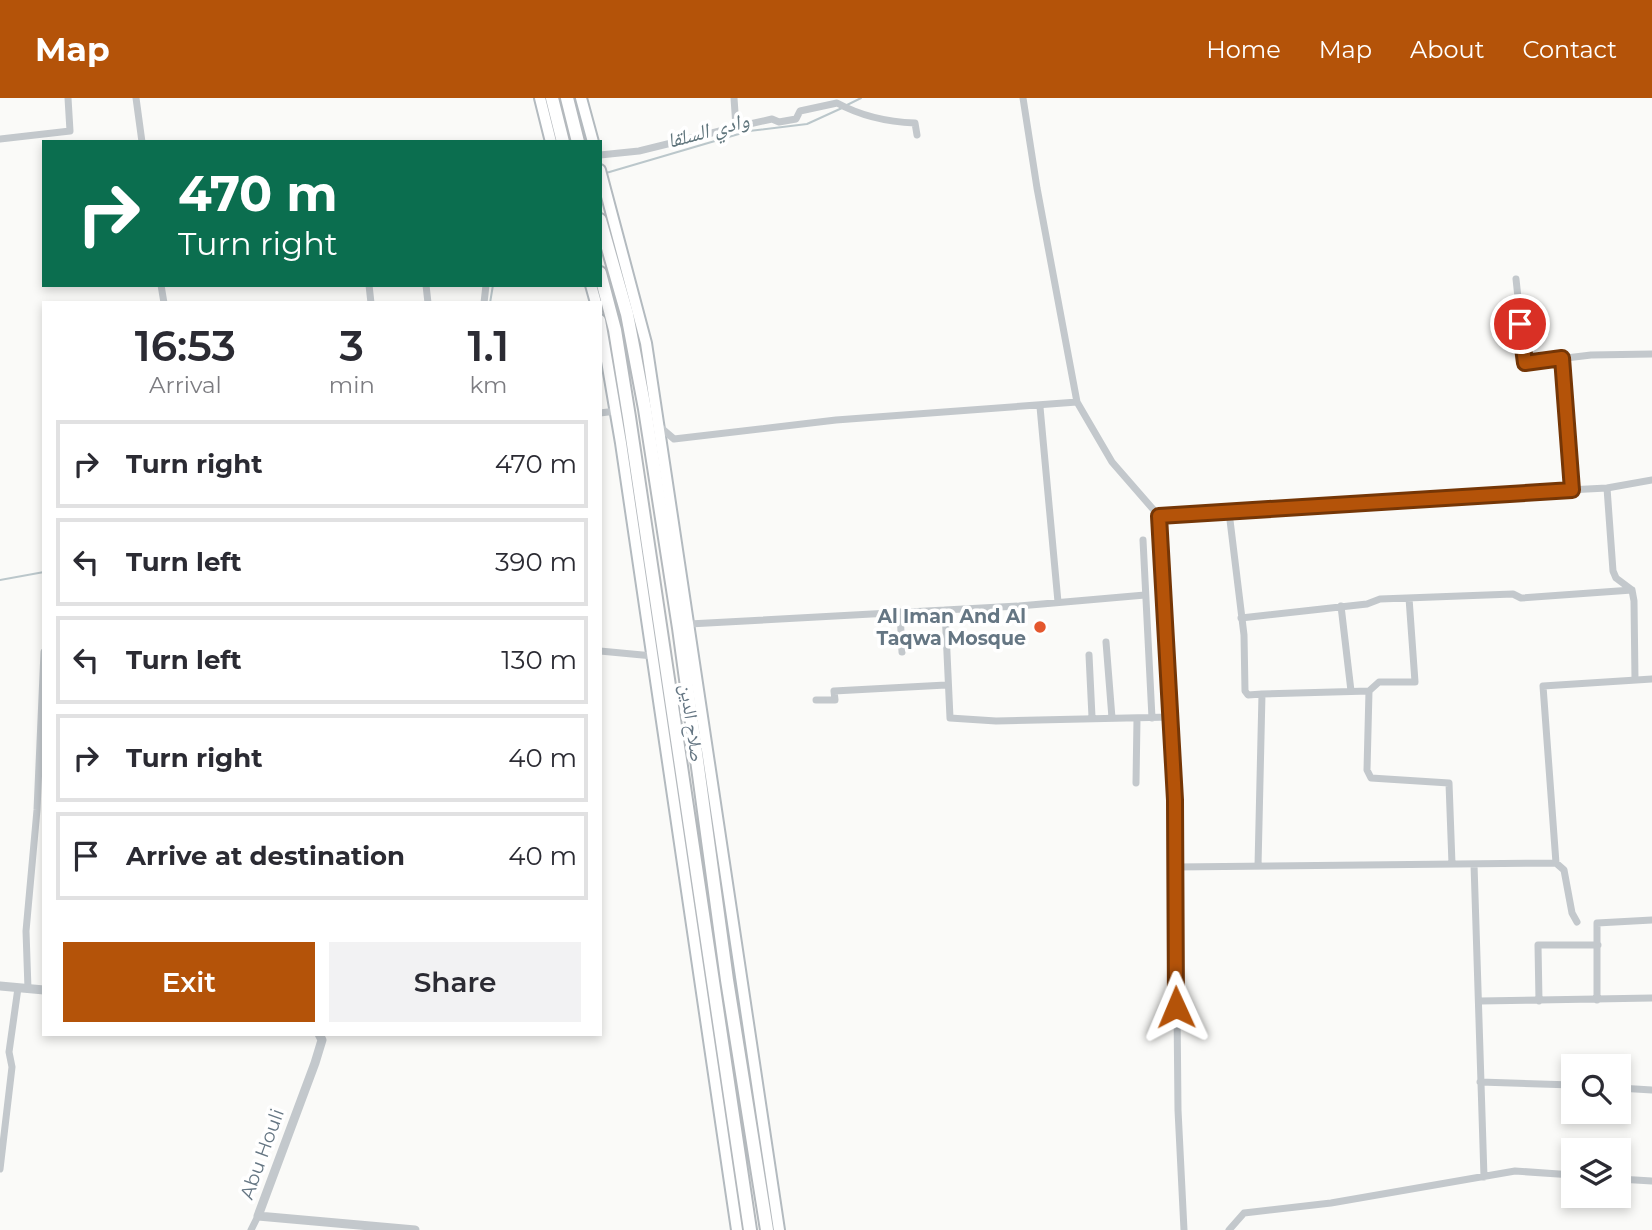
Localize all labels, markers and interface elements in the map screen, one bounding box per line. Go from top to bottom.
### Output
text: Map [35,29,110,69]
text: Home [1206,35,1281,64]
text: Map [1319,35,1372,64]
text: About [1410,35,1484,64]
text: Contact [1522,35,1617,64]
water label: وادي السلقا [664,107,753,157]
text: 470 m [178,164,338,223]
icon: right [63,168,154,259]
text: Turn right [178,224,338,263]
pin [1490,294,1550,354]
icon: arrive [1501,305,1539,343]
text: 16:53 [135,320,236,372]
text: 3 [340,320,364,372]
text: 1.1 [468,320,509,372]
text: Arrival [149,371,222,399]
text: min [329,371,375,399]
text: km [469,371,507,399]
icon: right [67,445,105,483]
text: Turn right [126,448,262,480]
text: 470 m [495,448,577,480]
icon: left [67,543,105,581]
text: Turn left [126,546,242,578]
text: 390 m [495,546,577,578]
place label: Al Iman And Al Taqwa Mosque [876,605,1026,650]
marker: Al Iman And Al Taqwa Mosque [1032,619,1048,635]
icon: left [67,641,105,679]
text: Turn left [126,644,242,676]
text: 130 m [501,644,577,676]
street label: صلاح الدين [675,682,709,764]
icon: right [67,739,105,777]
text: Turn right [126,742,262,774]
text: 40 m [508,742,577,774]
icon: arrive [67,837,105,875]
text: Arrive at destination [126,840,405,872]
text: 40 m [508,840,577,872]
button: Exit [63,942,315,1022]
button: Share [329,942,581,1022]
position arrow [1139,970,1213,1044]
map controls [1561,1054,1631,1208]
button: search [1561,1054,1631,1124]
street label: Abu Houli [235,1106,289,1202]
button: layers [1561,1138,1631,1208]

